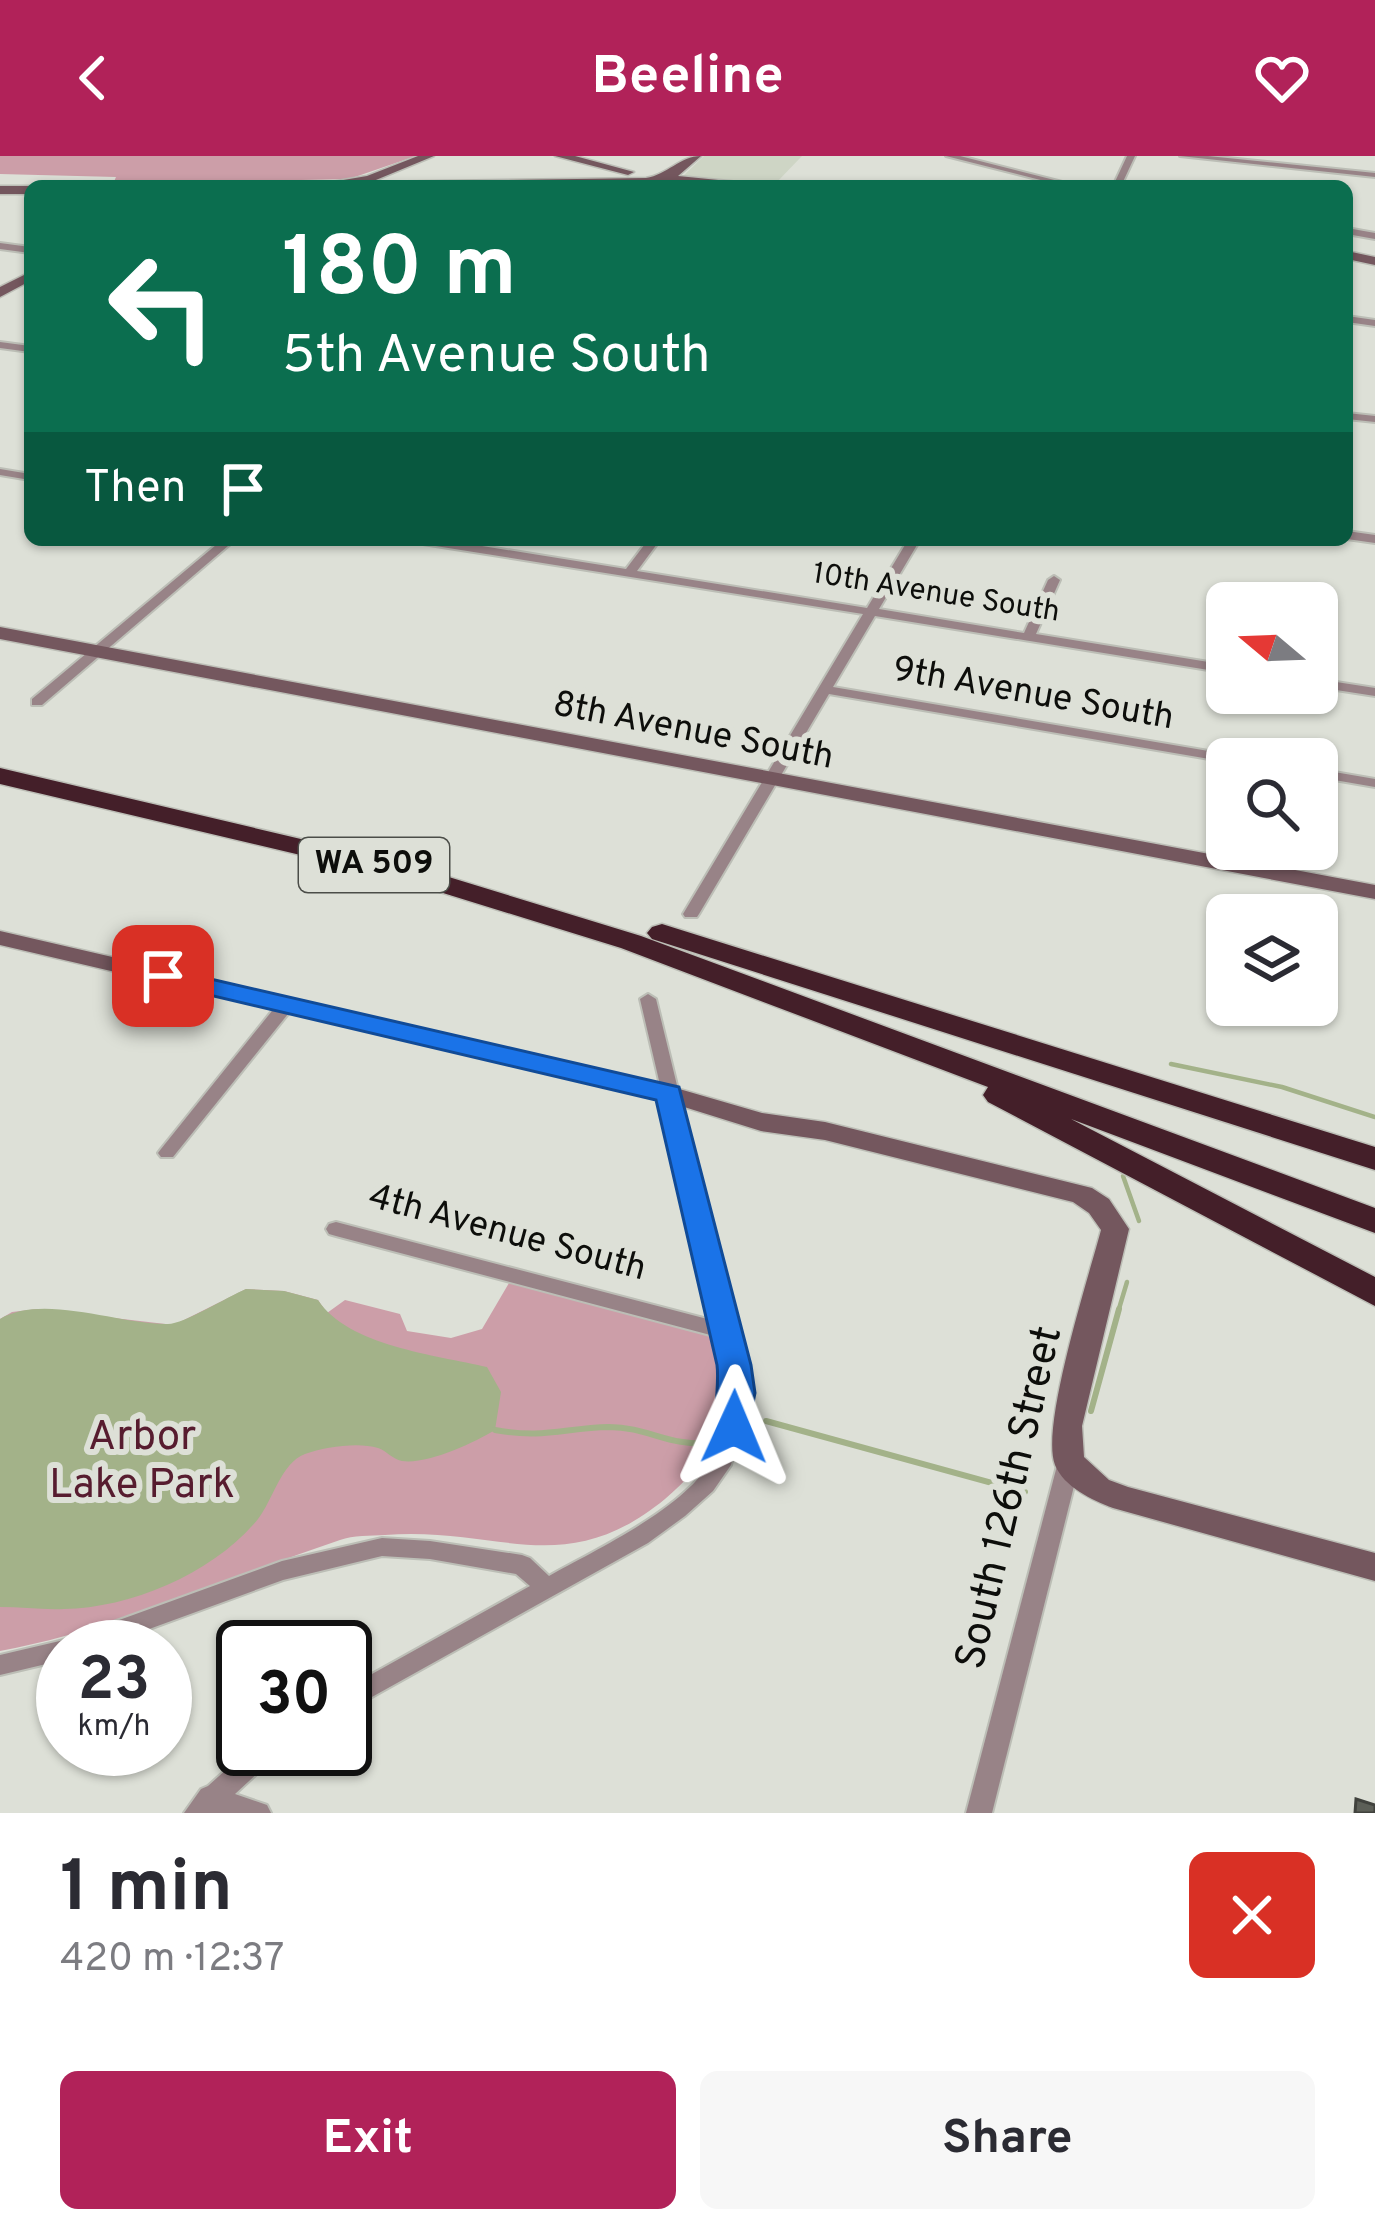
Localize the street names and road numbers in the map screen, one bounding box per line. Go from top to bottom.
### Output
street label: 10th Avenue South [810,556,1062,632]
street label: 9th Avenue South [889,648,1177,742]
street label: 8th Avenue South [549,682,837,782]
road number: WA 509 [299,838,449,892]
street label: 4th Avenue South [363,1175,651,1293]
street label: South 126th Street [946,1321,1076,1675]

